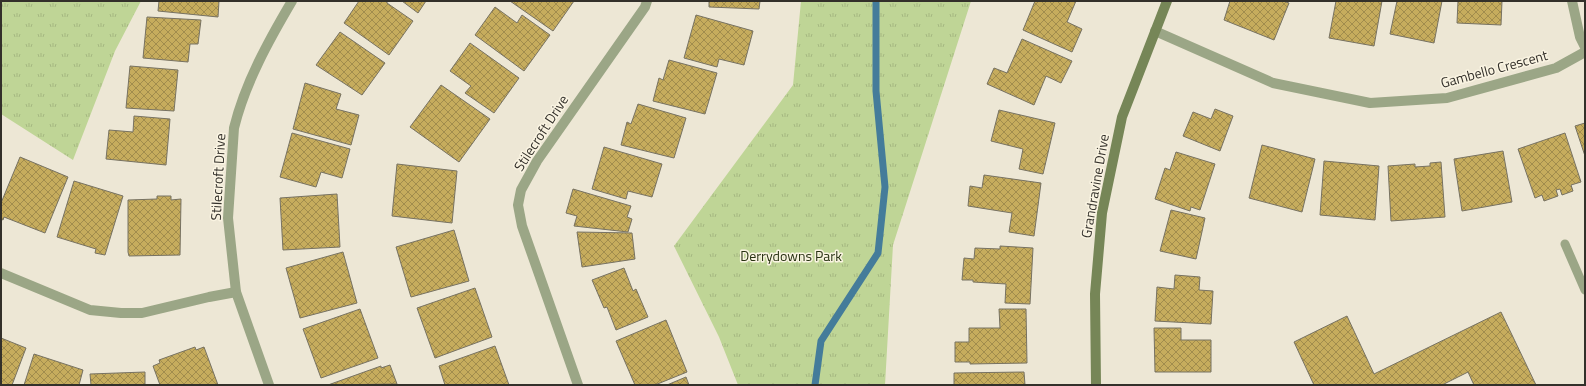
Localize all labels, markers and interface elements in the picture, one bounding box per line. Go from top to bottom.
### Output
street label: Gambello Crescent [1438,44,1550,93]
street label: Stilecroft Drive [508,90,573,175]
street label: Grandravine Drive [1075,132,1114,240]
street label: Stilecroft Drive [205,133,230,221]
park label: Derrydowns Park [740,245,842,266]

